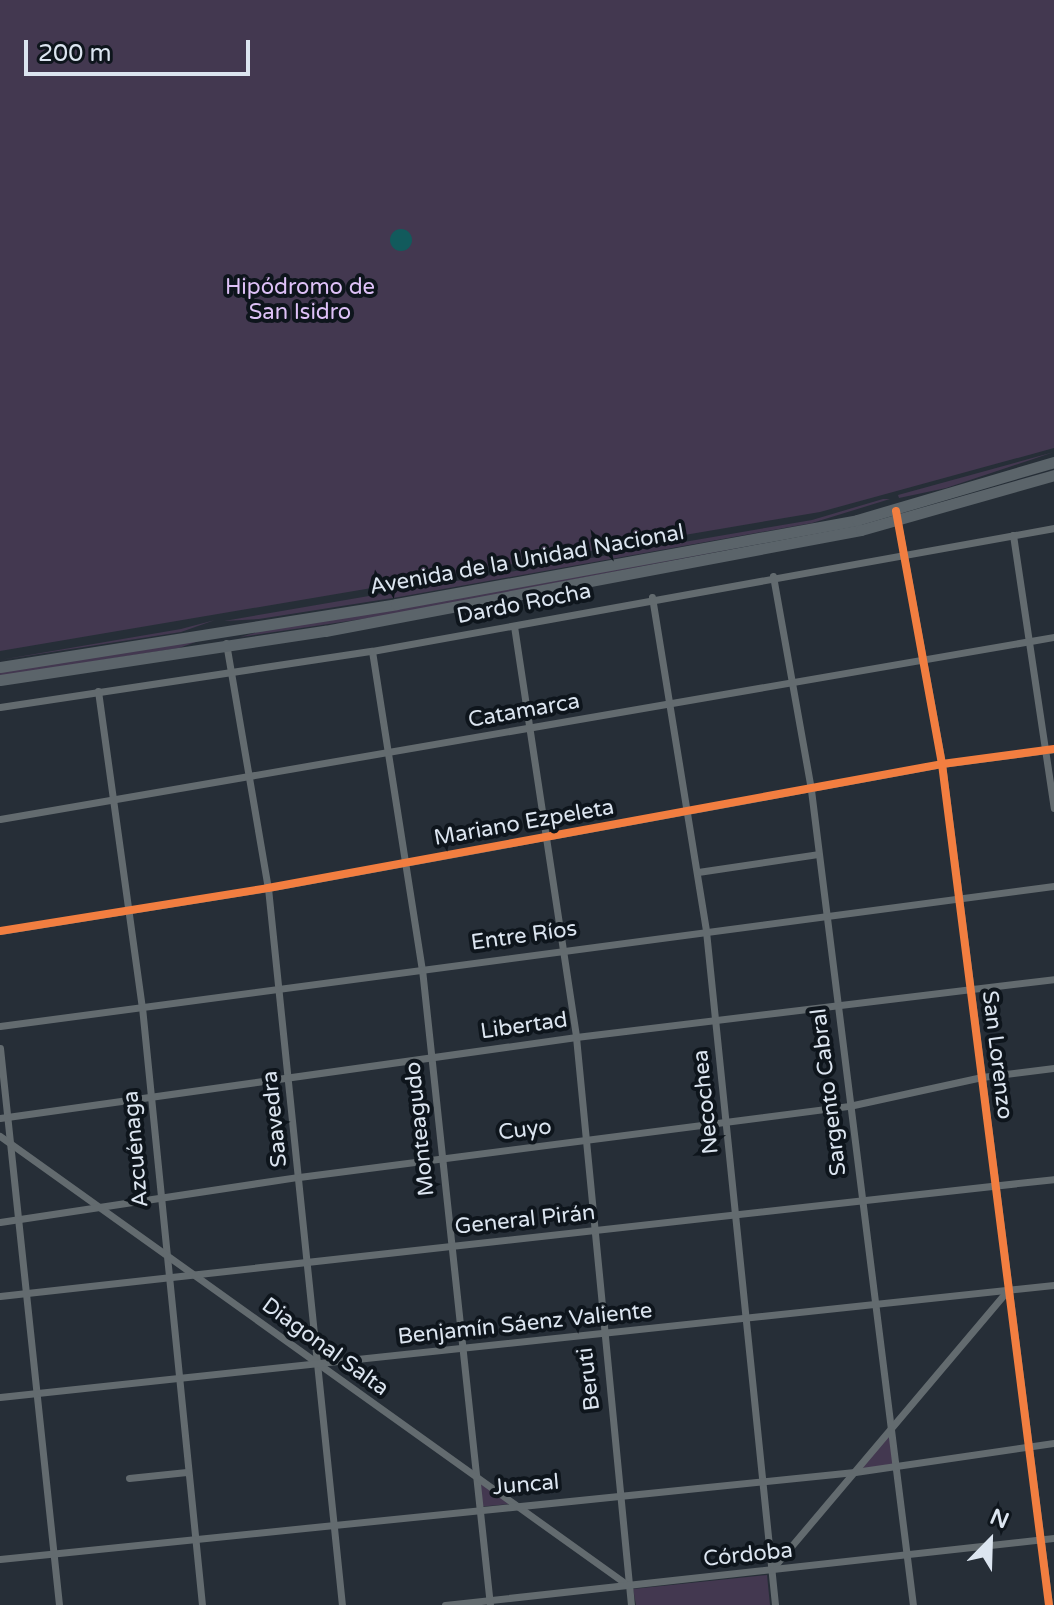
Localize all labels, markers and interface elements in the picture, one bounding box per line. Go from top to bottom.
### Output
scale bar [28,24,254,74]
text: 200 m [38,39,112,68]
park label: Hipódromo de San Isidro [225,274,375,326]
street label: Avenida de la Unidad Nacional [368,519,686,601]
street label: Dardo Rocha [455,578,593,630]
street label: Catamarca [466,688,582,734]
street label: Mariano Ezpeleta [432,794,616,852]
street label: Entre Ríos [469,915,579,957]
street label: San Lorenzo [976,989,1018,1121]
street label: Libertad [479,1007,569,1045]
street label: Sargento Cabral [806,1007,852,1177]
street label: Necochea [687,1049,725,1155]
street label: Monteagudo [400,1060,440,1198]
street label: Saavedra [257,1070,293,1168]
street label: Azcuénaga [118,1090,154,1208]
street label: Cuyo [497,1114,553,1146]
street label: General Pirán [453,1199,597,1241]
street label: Diagonal Salta [256,1292,394,1402]
street label: Benjamín Sáenz Valiente [396,1298,654,1350]
street label: Beruti [572,1346,606,1412]
street label: Juncal [492,1469,560,1501]
north arrow [950,1501,1030,1581]
text: N [986,1503,1013,1534]
street label: Córdoba [702,1537,794,1573]

